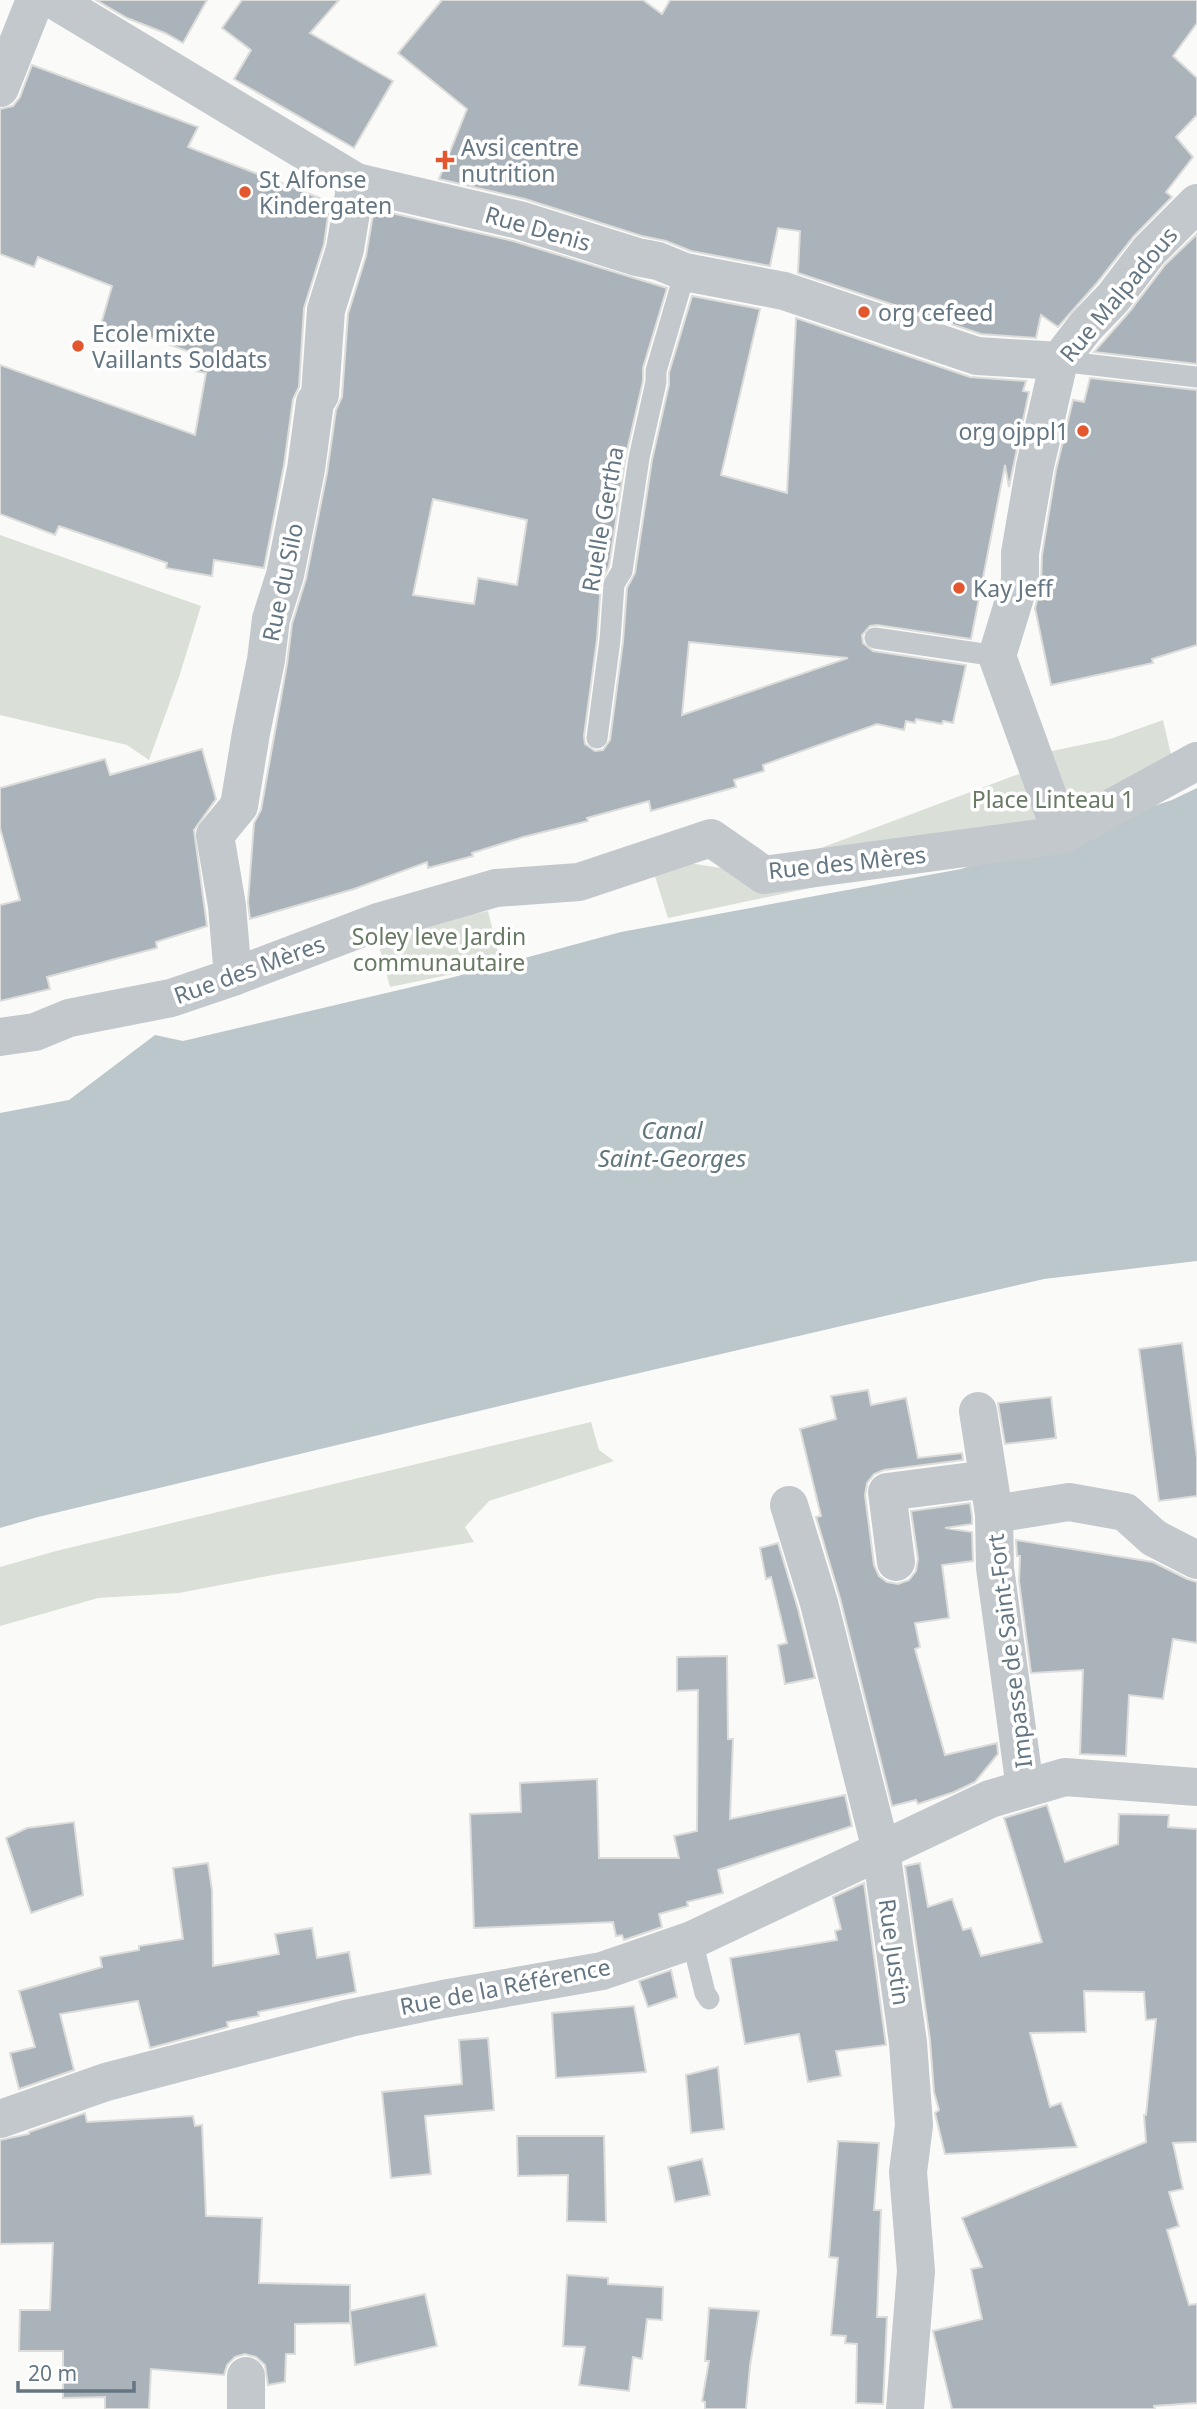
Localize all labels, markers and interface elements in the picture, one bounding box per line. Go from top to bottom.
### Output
place label: Avsi centre nutrition [461,131,579,189]
marker: Avsi centre nutrition [435,150,455,170]
place label: St Alfonse Kindergaten [259,163,392,221]
marker: St Alfonse Kindergaten [237,184,253,200]
street label: Rue Denis [481,198,595,258]
street label: Rue Malpadous [1052,220,1184,368]
place label: org cefeed [878,296,993,328]
marker: org cefeed [856,304,872,320]
place label: Ecole mixte Vaillants Soldats [92,317,267,375]
marker: Ecole mixte Vaillants Soldats [70,338,86,354]
place label: org ojppl1 [958,415,1069,447]
marker: org ojppl1 [1075,423,1091,439]
street label: Ruelle Gertha [573,444,631,594]
street label: Rue du Silo [254,520,310,644]
place label: Kay Jeff [973,572,1054,604]
marker: Kay Jeff [951,580,967,596]
park label: Place Linteau 1 [972,783,1134,815]
street label: Rue des Mères [767,838,927,886]
park label: Soley leve Jardin communautaire [352,920,526,978]
street label: Rue des Mères [169,927,329,1011]
water label: Canal Saint-Georges [598,1113,746,1174]
street label: Impasse de Saint-Fort [979,1532,1039,1770]
street label: Rue Justin [872,1897,918,2007]
street label: Rue de la Référence [397,1950,613,2022]
scale bar [18,2350,133,2394]
text: 20 m [28,2359,77,2387]

